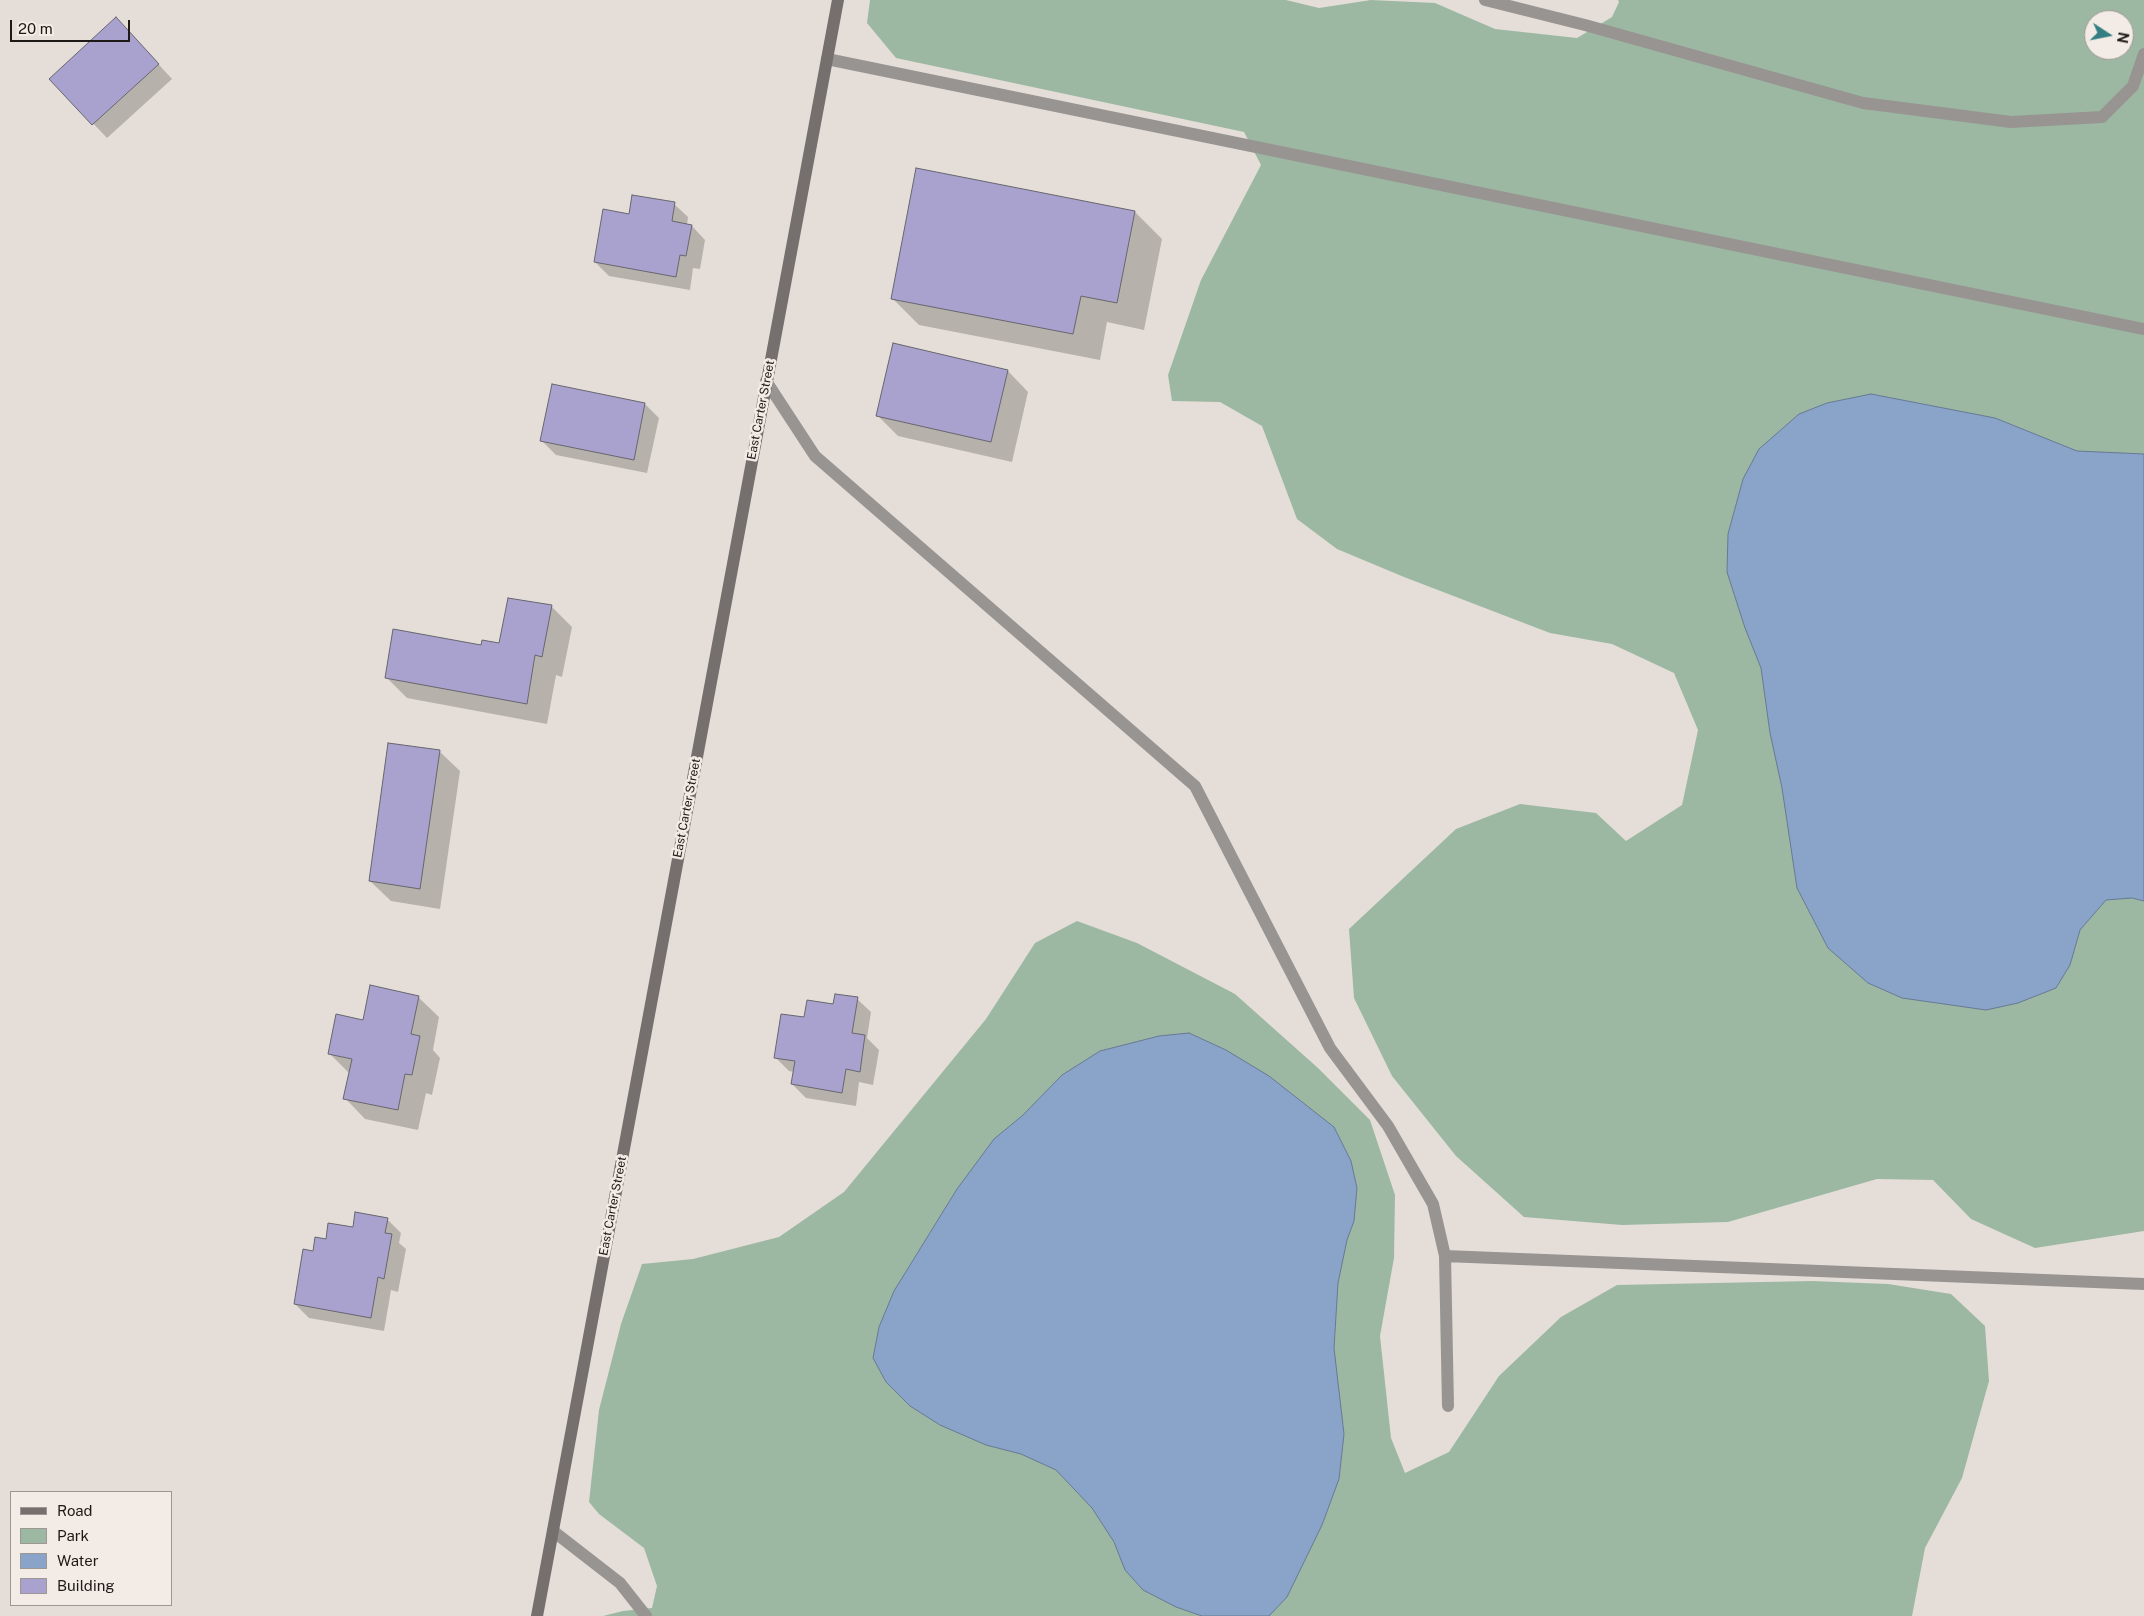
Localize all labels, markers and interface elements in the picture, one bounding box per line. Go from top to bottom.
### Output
scale bar [12,10,132,42]
north arrow [2084,10,2134,60]
text: 20 m [18,20,53,37]
text: N [2114,31,2132,45]
street label: East Carter Street [744,359,778,461]
street label: East Carter Street [670,757,704,859]
street label: East Carter Street [596,1155,630,1257]
legend [10,1491,172,1606]
text: Road [57,1502,93,1519]
text: Park [57,1527,89,1544]
text: Water [57,1552,99,1569]
text: Building [57,1577,115,1594]

